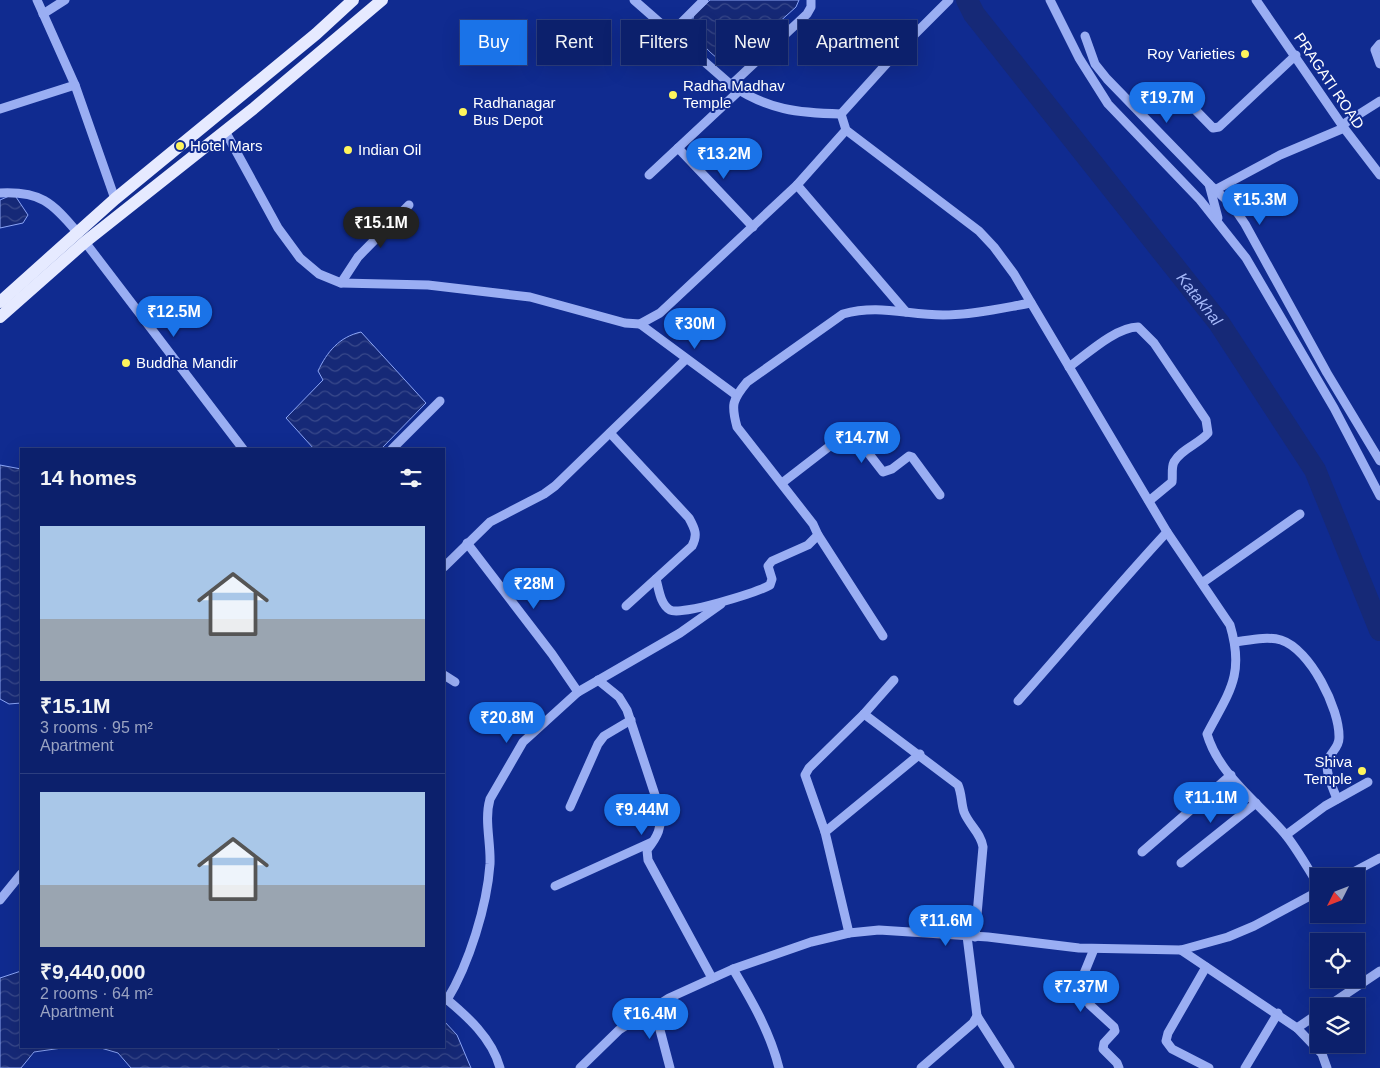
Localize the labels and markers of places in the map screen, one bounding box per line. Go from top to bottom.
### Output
place label: Roy Varieties [1147,45,1235,62]
marker: Roy Varieties [1239,48,1251,60]
place label: Radha Madhav Temple [683,77,785,111]
pin: ₹19.7M [1126,82,1208,124]
marker: Radha Madhav Temple [667,89,679,101]
place label: Radhanagar Bus Depot [473,94,556,128]
marker: Radhanagar Bus Depot [457,106,469,118]
place label: Hotel Mars [190,137,263,154]
pin: ₹13.2M [683,138,765,180]
marker: Hotel Mars [174,140,186,152]
place label: Indian Oil [358,141,421,158]
marker: Indian Oil [342,144,354,156]
pin: ₹15.3M [1219,184,1301,226]
pin: ₹15.1M [340,206,422,249]
pin: ₹12.5M [133,296,215,338]
pin: ₹30M [665,308,725,350]
place label: Buddha Mandir [136,354,238,371]
marker: Buddha Mandir [120,357,132,369]
pin: ₹14.7M [821,422,903,464]
pin: ₹28M [504,568,564,610]
pin: ₹20.8M [466,702,548,744]
place label: Shiva Temple [1304,753,1353,787]
marker: Shiva Temple [1356,765,1368,777]
pin: ₹11.1M [1170,782,1252,824]
pin: ₹9.44M [601,794,683,836]
pin: ₹11.6M [905,904,987,947]
pin: ₹7.37M [1040,970,1122,1013]
pin: ₹16.4M [609,998,691,1040]

